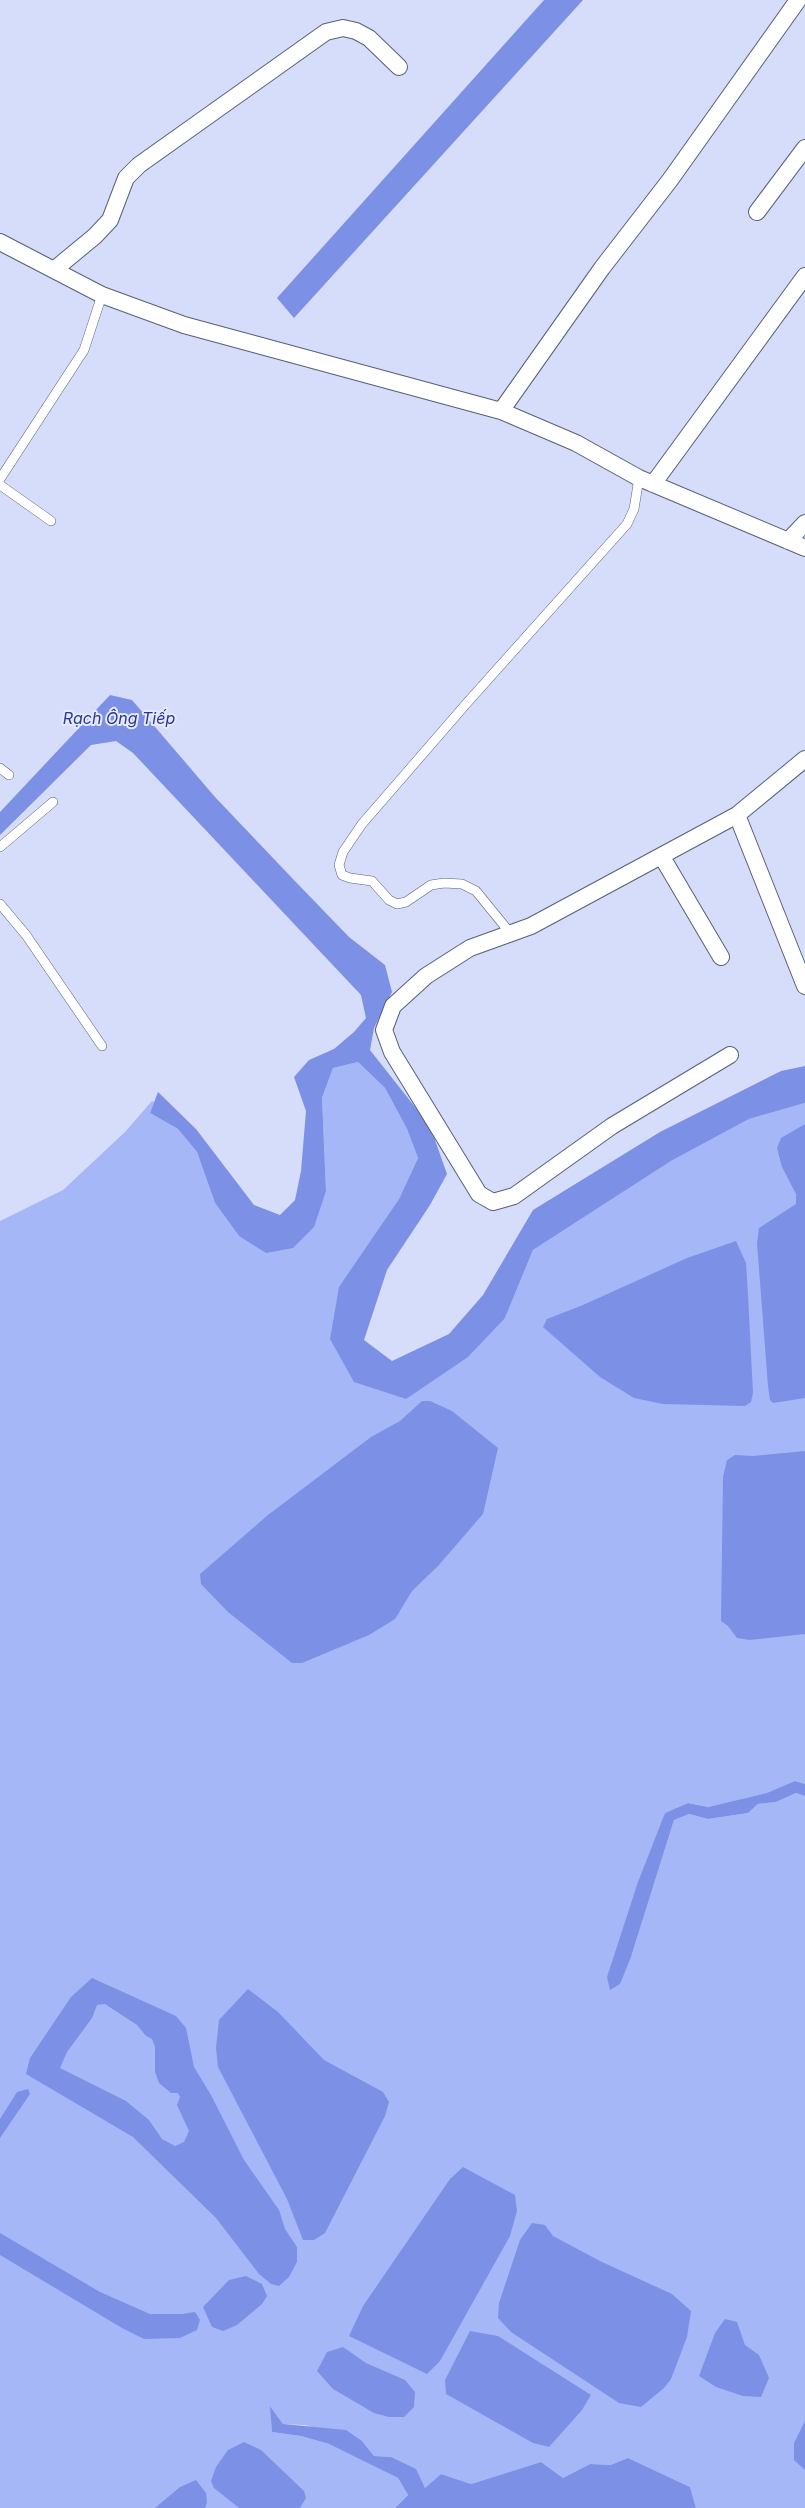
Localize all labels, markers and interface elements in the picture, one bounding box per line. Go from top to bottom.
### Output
water label: Rạch Ông Tiếp [63,709,175,729]

